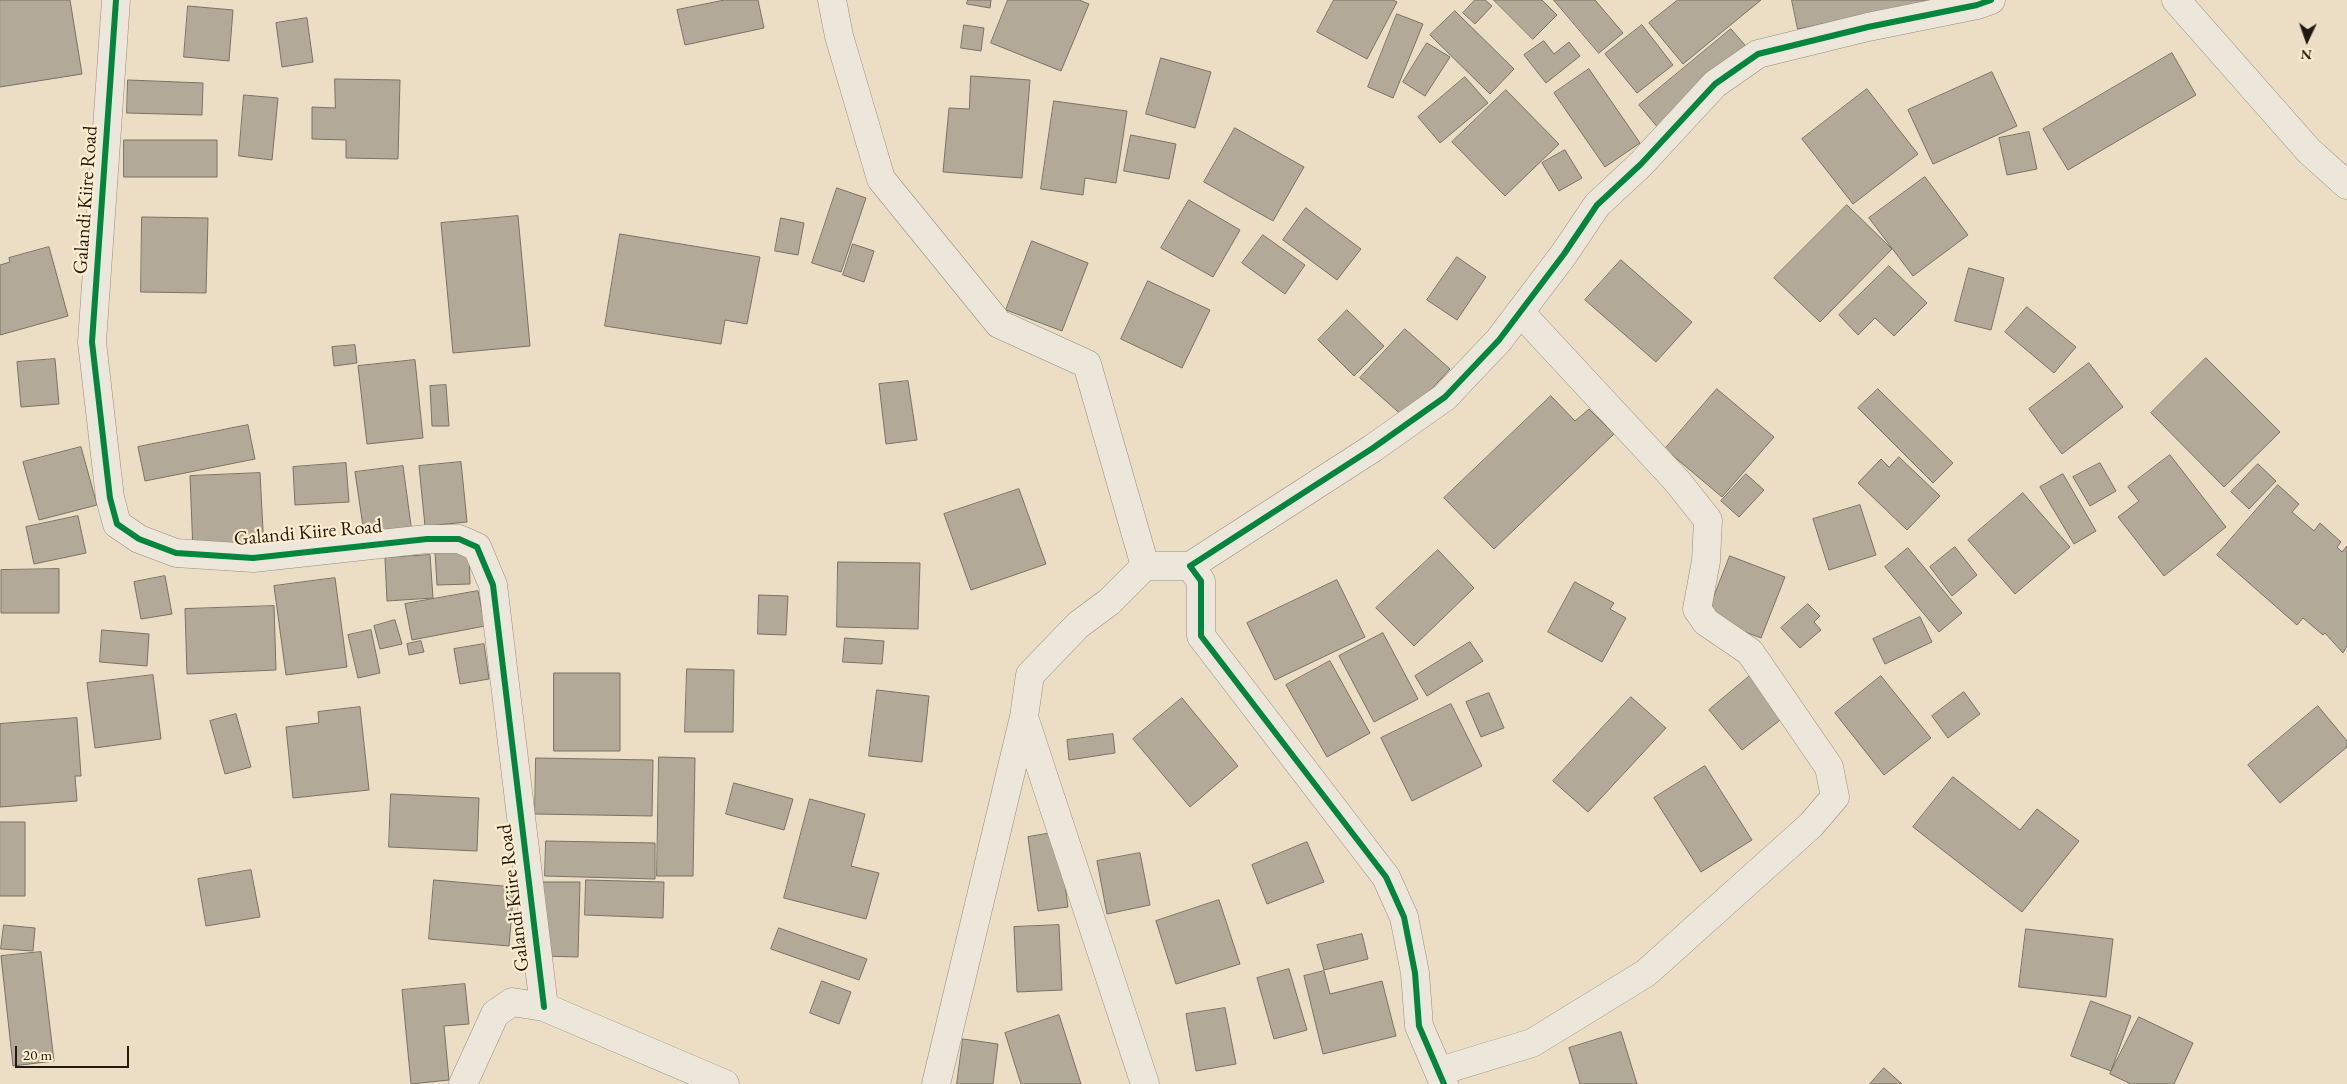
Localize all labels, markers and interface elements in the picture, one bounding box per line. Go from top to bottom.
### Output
north arrow [2282,15,2332,65]
text: N [2300,46,2312,64]
street label: Galandi Kiire Road [69,125,103,275]
street label: Galandi Kiire Road [233,515,383,551]
street label: Galandi Kiire Road [493,823,535,973]
scale bar [18,1036,131,1068]
text: 20 m [23,1045,52,1064]

